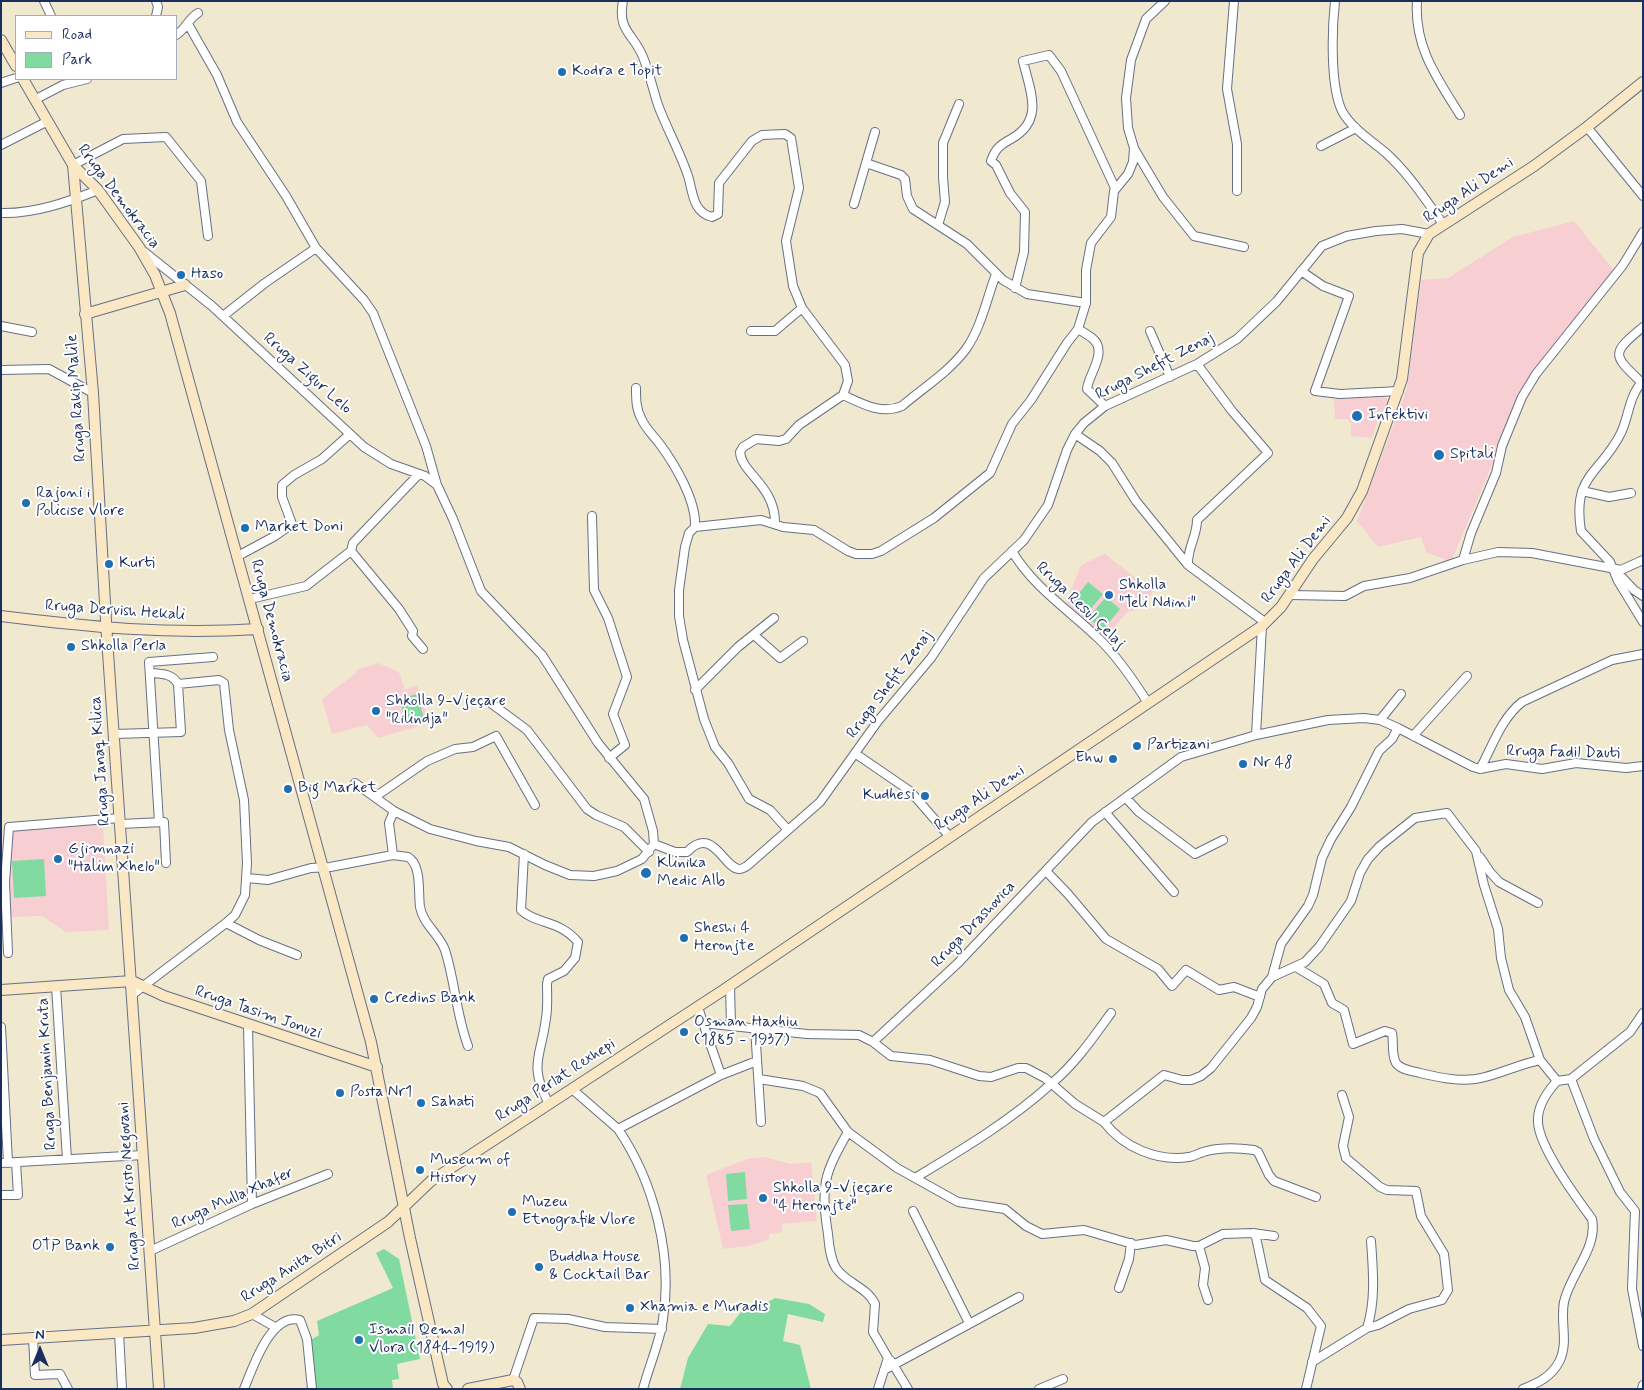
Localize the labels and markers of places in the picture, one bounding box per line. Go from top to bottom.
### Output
place label: Kodra e Topit [572,62,662,82]
marker: Kodra e Topit [556,66,568,78]
place label: Haso [191,265,223,285]
marker: Haso [175,269,187,281]
place label: Infektivi [1368,406,1428,426]
marker: Infektivi [1350,409,1364,423]
place label: Spitali [1450,445,1494,465]
marker: Spitali [1432,448,1446,462]
place label: Rajoni i Policise Vlore [36,484,124,522]
marker: Rajoni i Policise Vlore [20,497,32,509]
place label: Market Doni [255,518,343,538]
marker: Market Doni [239,522,251,534]
place label: Kurti [119,554,155,574]
marker: Kurti [103,558,115,570]
place label: Shkolla "Teli Ndini" [1119,576,1196,614]
marker: Shkolla "Teli Ndini" [1103,589,1115,601]
place label: Shkolla Perla [81,637,166,657]
marker: Shkolla Perla [65,641,77,653]
place label: Shkolla 9-Vjeçare "Rilindja" [386,692,506,730]
marker: Shkolla 9-Vjeçare "Rilindja" [370,705,382,717]
place label: Partizani [1147,736,1210,756]
marker: Partizani [1131,740,1143,752]
place label: Ehw [1075,749,1103,769]
marker: Ehw [1107,753,1119,765]
place label: Nr 48 [1253,754,1293,774]
marker: Nr 48 [1237,758,1249,770]
place label: Big Market [298,779,377,799]
marker: Big Market [282,783,294,795]
place label: Kudhesi [863,786,915,806]
marker: Kudhesi [919,790,931,802]
place label: Gjimnazi "Halim Xhelo" [68,840,160,878]
marker: Gjimnazi "Halim Xhelo" [52,853,64,865]
place label: Klinika Medic Alb [657,854,725,892]
marker: Klinika Medic Alb [639,866,653,880]
place label: Sheshi 4 Heronjte [694,919,755,957]
marker: Sheshi 4 Heronjte [678,932,690,944]
place label: Credins Bank [384,989,476,1009]
marker: Credins Bank [368,993,380,1005]
place label: Osman Haxhiu (1885 - 1937) [694,1013,798,1051]
marker: Osman Haxhiu (1885 - 1937) [678,1026,690,1038]
place label: Posta Nr1 [350,1083,412,1103]
marker: Posta Nr1 [334,1087,346,1099]
place label: Sahati [431,1093,474,1113]
marker: Sahati [415,1097,427,1109]
place label: Museum of History [430,1151,510,1189]
marker: Museum of History [414,1164,426,1176]
place label: Shkolla 9-Vjeçare "4 Heronjtë" [773,1179,893,1217]
marker: Shkolla 9-Vjeçare "4 Heronjtë" [757,1192,769,1204]
place label: Muzeu Etnografik Vlore [522,1193,636,1231]
marker: Muzeu Etnografik Vlore [506,1206,518,1218]
place label: OTP Bank [32,1237,100,1257]
marker: OTP Bank [104,1241,116,1253]
place label: Buddha House & Cocktail Bar [549,1248,650,1286]
marker: Buddha House & Cocktail Bar [533,1261,545,1273]
place label: Xhamia e Muradis [640,1298,769,1318]
marker: Xhamia e Muradis [624,1302,636,1314]
place label: Ismail Qemal Vlora (1844-1919) [369,1321,494,1359]
marker: Ismail Qemal Vlora (1844-1919) [353,1334,365,1346]

